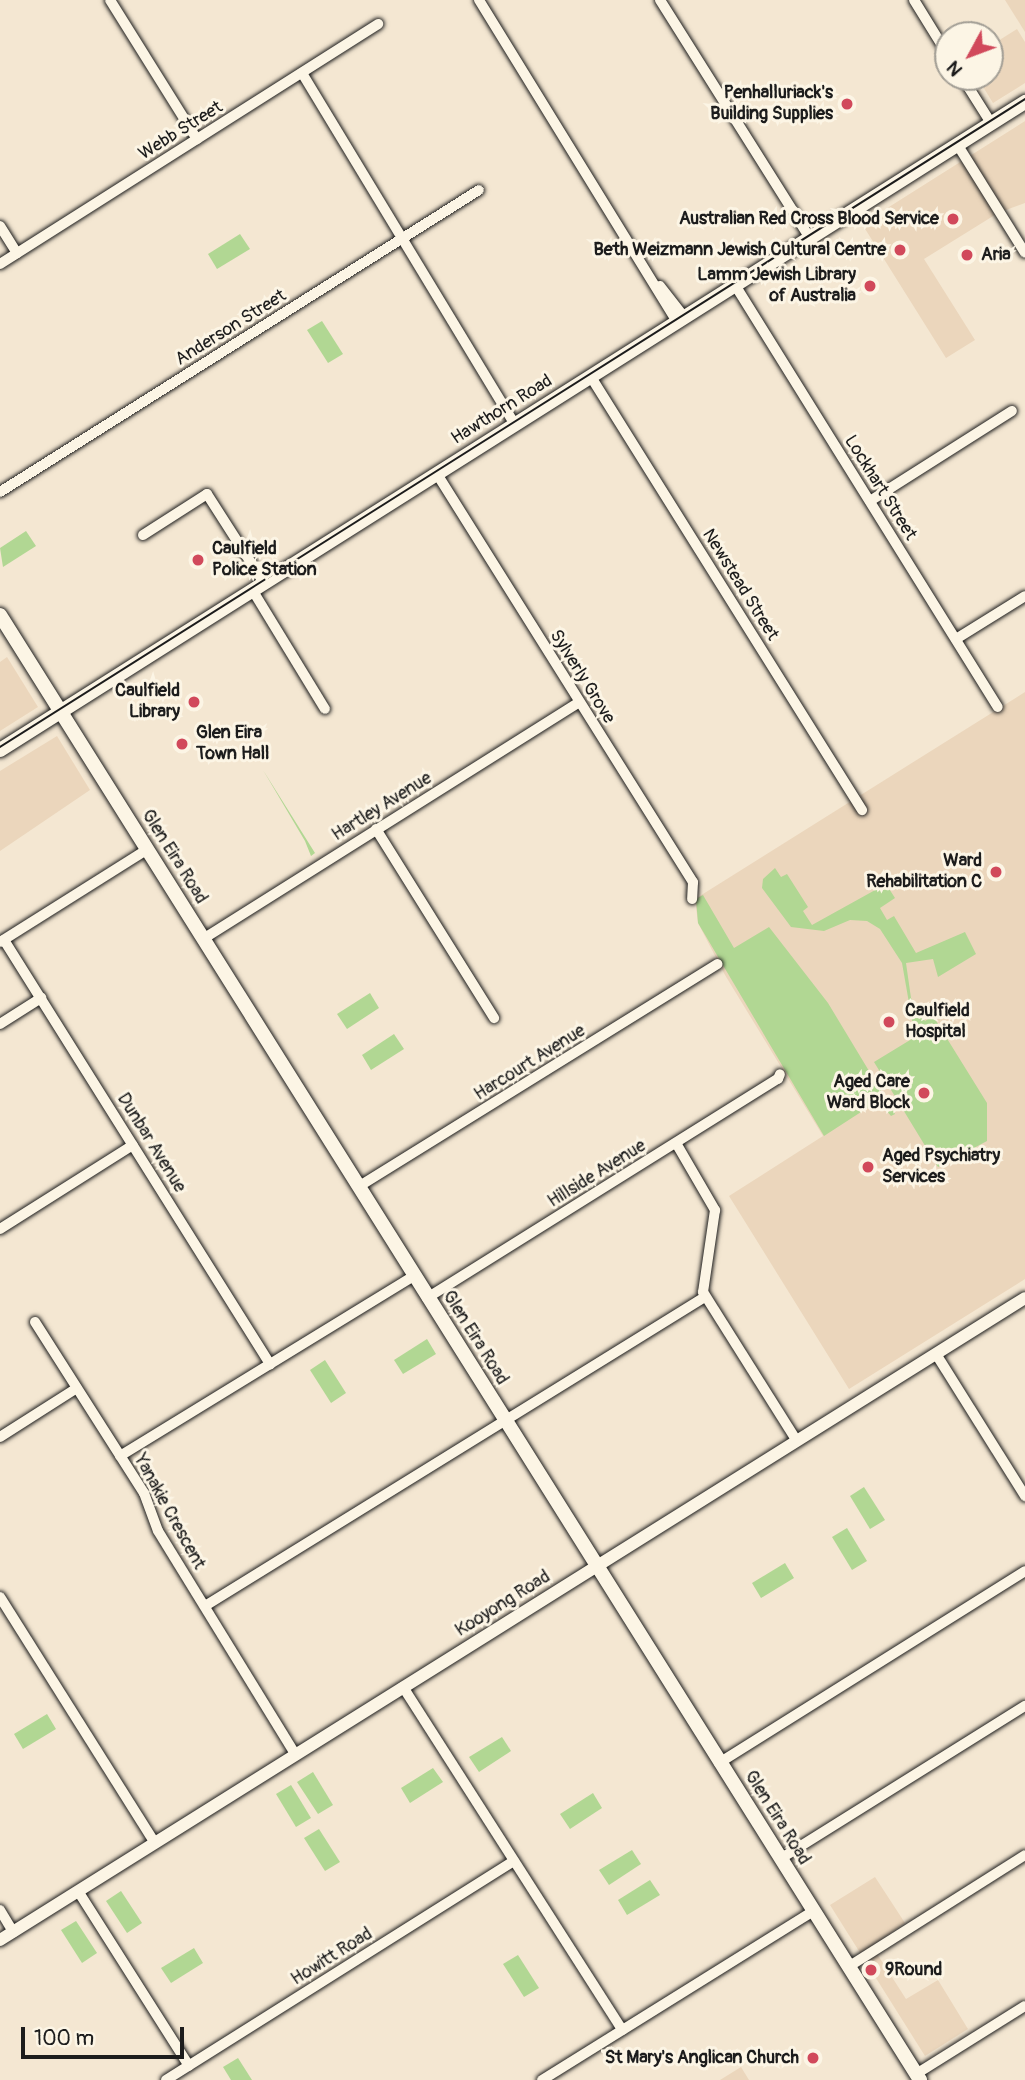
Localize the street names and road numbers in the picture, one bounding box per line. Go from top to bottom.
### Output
street label: Webb Street [135,97,227,165]
street label: Anderson Street [172,285,290,371]
street label: Hawthorn Road [447,370,557,450]
street label: Lockhart Street [839,432,921,544]
street label: Newstead Street [697,525,783,645]
street label: Sylverly Grove [545,626,619,728]
street label: Hartley Avenue [328,768,436,846]
street label: Glen Eira Road [136,806,212,908]
street label: Harcourt Avenue [470,1020,590,1106]
street label: Dunbar Avenue [112,1089,190,1197]
street label: Hillside Avenue [544,1135,650,1213]
street label: Glen Eira Road [437,1287,513,1389]
street label: Yanakie Crescent [128,1451,210,1573]
street label: Kooyong Road [452,1566,554,1642]
street label: Glen Eira Road [739,1767,815,1869]
street label: Howitt Road [287,1923,377,1991]

